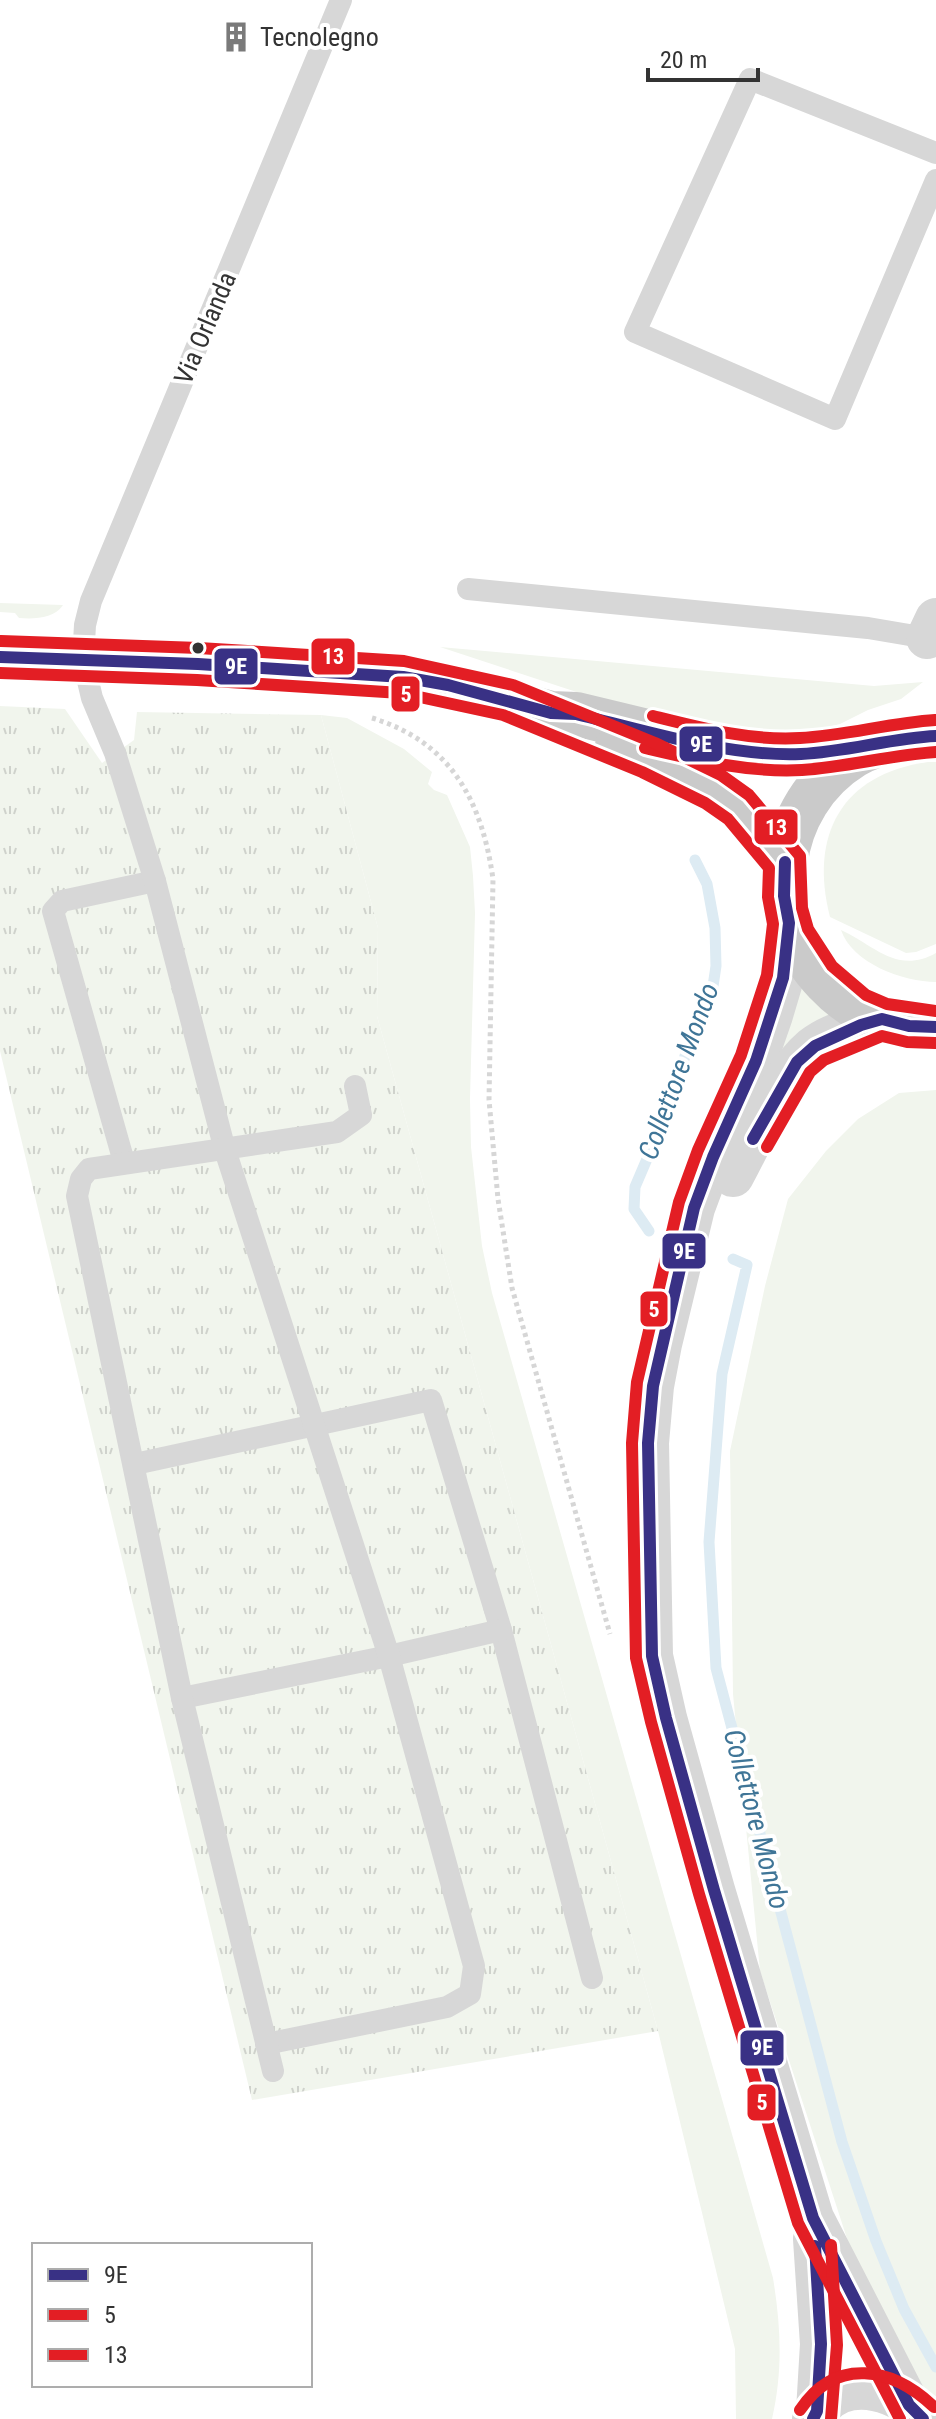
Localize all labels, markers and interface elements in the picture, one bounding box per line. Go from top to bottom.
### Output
building icon: Tecnolegno [219,20,253,54]
place label: Tecnolegno [260,22,379,52]
scale bar [648,32,758,82]
text: 20 m [660,46,707,74]
street label: Via Orlanda [168,267,242,389]
line badge: 13 [310,637,356,676]
unlabelled marker [190,640,206,656]
text: 13 [322,644,344,669]
line badge: 9E [213,647,259,686]
text: 9E [225,654,247,679]
line badge: 5 [390,675,421,713]
text: 5 [400,682,412,707]
line badge: 9E [678,725,724,763]
text: 9E [690,732,712,757]
line badge: 13 [753,808,799,846]
text: 13 [765,815,787,840]
water label: Collettore Mondo [631,979,726,1164]
line badge: 9E [661,1232,707,1270]
text: 9E [673,1239,695,1264]
line badge: 5 [639,1290,669,1328]
text: 5 [648,1297,660,1322]
water label: Collettore Mondo [717,1725,796,1913]
line badge: 9E [739,2029,785,2067]
text: 9E [751,2035,773,2060]
line badge: 5 [746,2083,777,2122]
text: 5 [756,2090,768,2115]
legend [32,2243,312,2387]
text: 9E [104,2261,128,2289]
text: 5 [104,2301,116,2329]
text: 13 [104,2341,128,2369]

